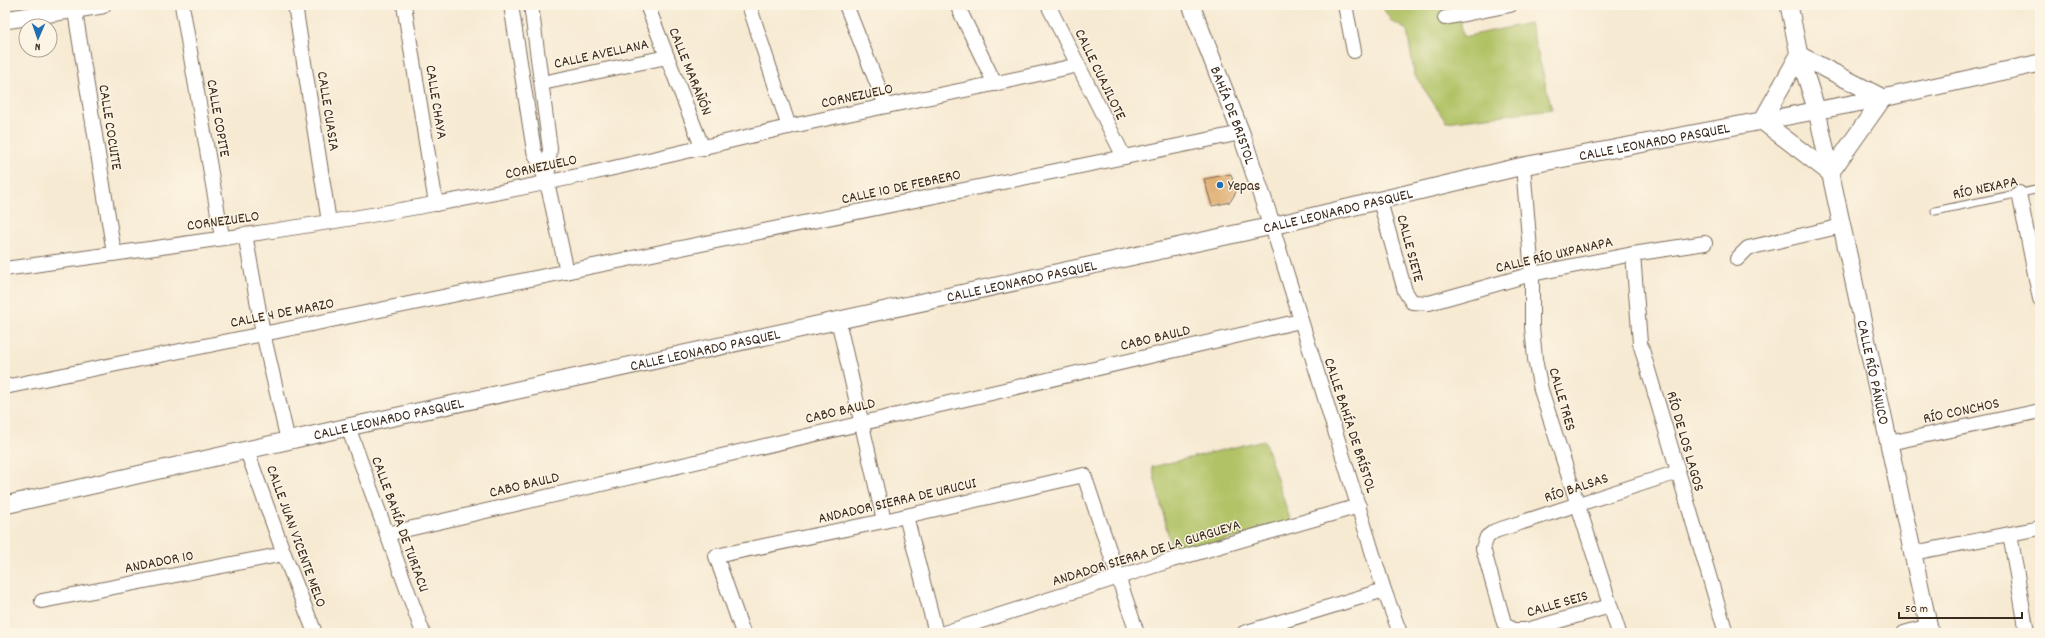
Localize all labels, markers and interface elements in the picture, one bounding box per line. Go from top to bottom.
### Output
north arrow [18,18,58,58]
street label: CALLE MARAÑÓN [662,24,717,119]
street label: CALLE CUAJILOTE [1068,26,1131,124]
street label: CALLE AVELLANA [552,34,651,76]
text: N [34,38,41,54]
street label: BAHÍA DE BRISTOL [1203,63,1260,168]
street label: CALLE CHAYA [418,64,452,141]
street label: CALLE CUASIA [310,70,344,153]
street label: CALLE COPITE [199,78,235,159]
street label: CORNEZUELO [819,79,895,115]
street label: CALLE COCUITE [91,83,127,172]
street label: CALLE LEONARDO PASQUEL [1577,118,1732,168]
street label: CORNEZUELO [503,150,579,186]
street label: CALLE 10 DE FEBRERO [840,165,963,211]
street label: RÍO NEXAPA [1951,171,2020,207]
place label: Yepas [1228,176,1260,198]
marker: Yepas [1215,180,1225,190]
street label: CALLE LEONARDO PASQUEL [1261,184,1415,241]
street label: CORNEZUELO [186,206,261,238]
street label: CALLE SIETE [1390,212,1429,285]
street label: CALLE RÍO UXPANAPA [1494,232,1615,280]
street label: CALLE LEONARDO PASQUEL [945,255,1099,309]
street label: CALLE 4 DE MARZO [229,293,336,335]
street label: CALLE RÍO PÁNUCO [1850,318,1894,427]
street label: CABO BAULD [1118,320,1193,358]
street label: CALLE LEONARDO PASQUEL [628,324,782,378]
street label: CALLE BAHÍA DE BRÍSTOL [1317,355,1381,496]
street label: CALLE TRES [1542,365,1581,434]
street label: RÍO DE LOS LAGOS [1659,389,1709,494]
street label: CALLE LEONARDO PASQUEL [312,393,466,448]
street label: CABO BAULD [803,393,878,431]
street label: RÍO CONCHOS [1921,393,2002,431]
street label: CALLE BAHÍA DE TURIACU [364,454,434,596]
street label: CALLE JUAN VICENTE MELO [259,462,331,611]
street label: CABO BAULD [487,467,562,505]
street label: RÍO BALSAS [1542,468,1612,510]
street label: ANDADOR SIERRA DE URUCUI [816,473,979,531]
street label: ANDADOR SIERRA DE LA GURGUEYA [1050,515,1244,593]
street label: ANDADOR 10 [123,545,196,580]
street label: CALLE SEIS [1524,586,1591,624]
scale bar [1899,594,2022,620]
text: 50 m [1905,601,1928,618]

